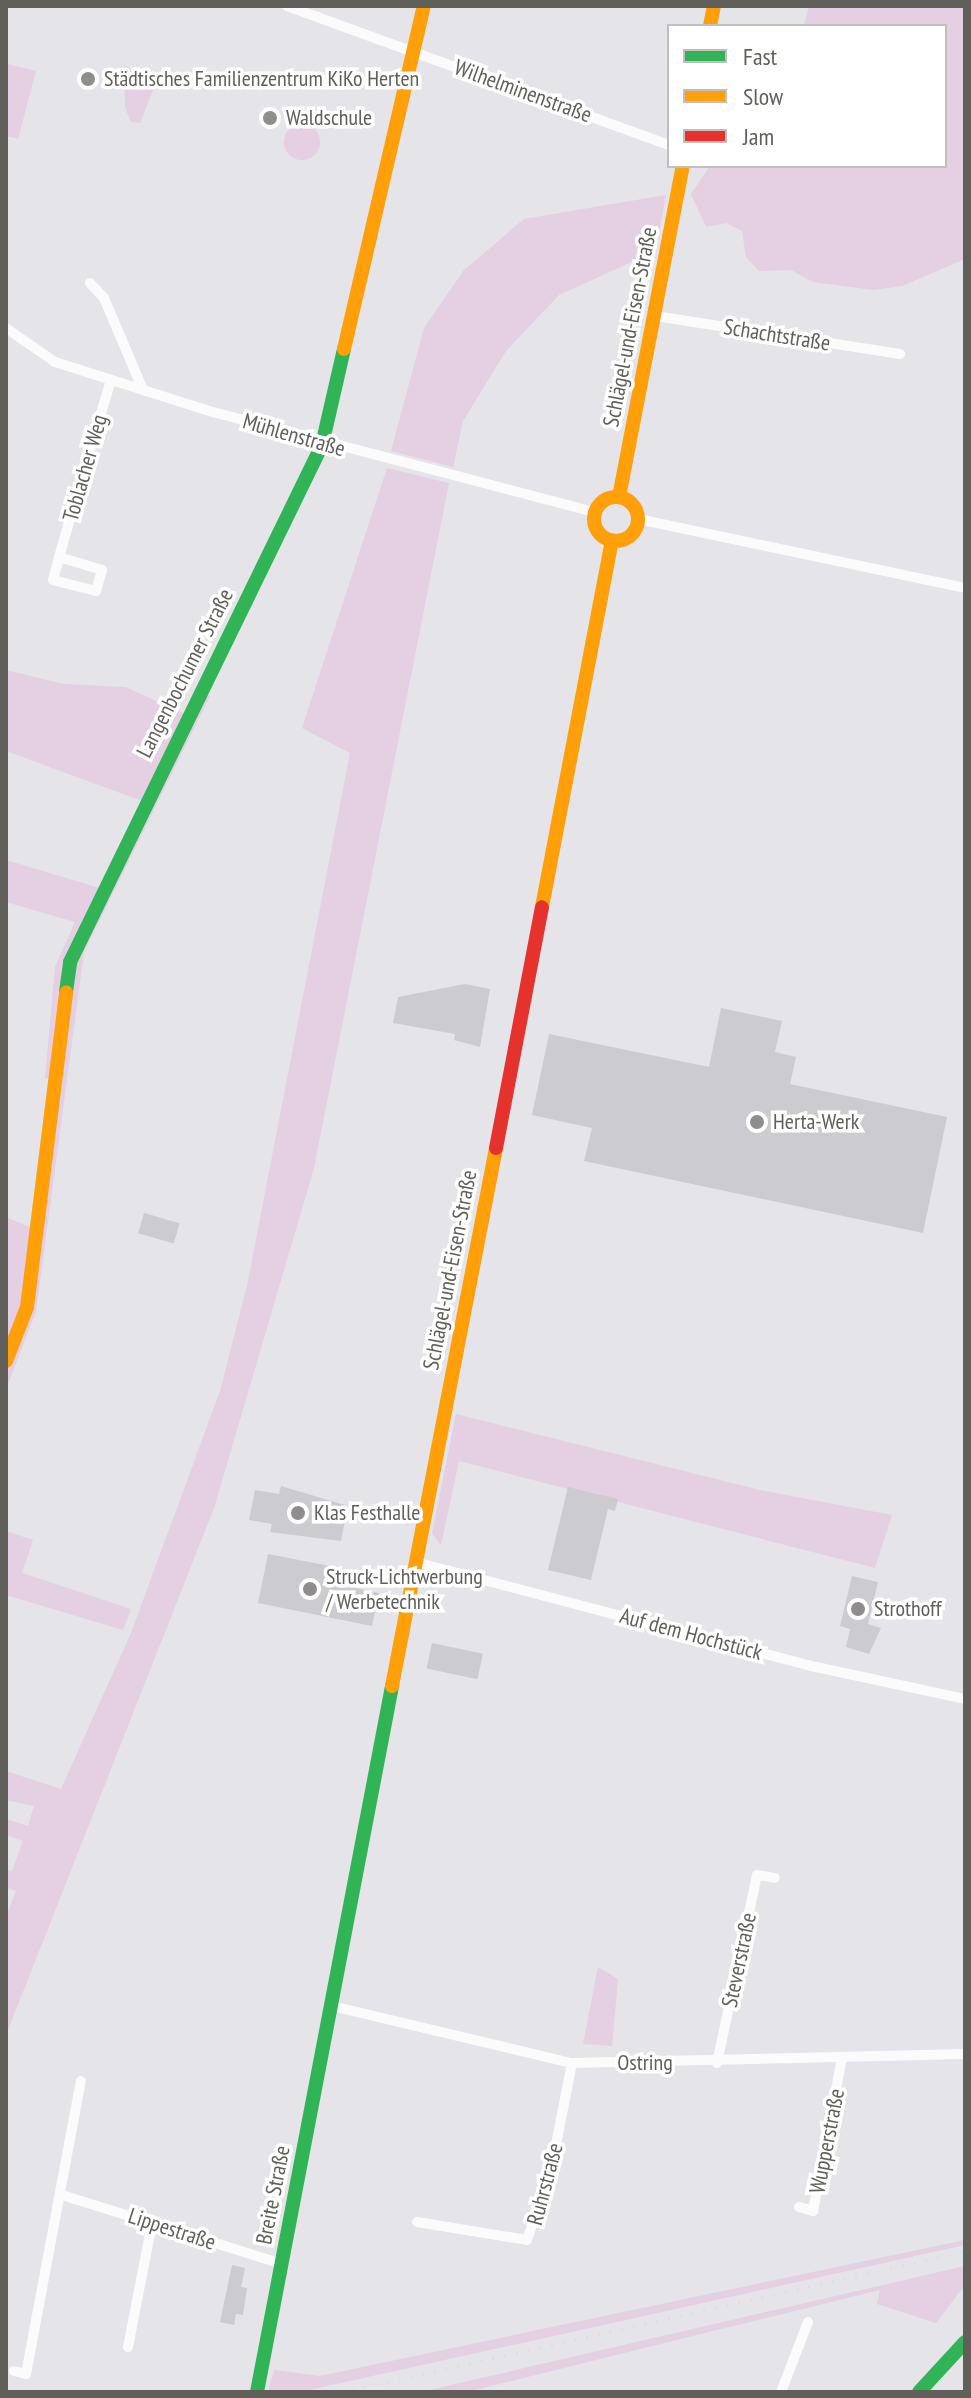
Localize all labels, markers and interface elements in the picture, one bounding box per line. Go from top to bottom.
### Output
legend [667,24,947,168]
text: Fast [743,41,777,72]
street label: Wilhelminenstraße [451,54,595,128]
place label: Städtisches Familienzentrum KiKo Herten [104,66,419,92]
marker: Städtisches Familienzentrum KiKo Herten [79,70,97,88]
text: Slow [743,81,783,112]
place label: Waldschule [286,105,372,131]
marker: Waldschule [261,109,279,127]
text: Jam [743,121,774,152]
street label: Schlägel-und-Eisen-Straße [598,225,662,429]
street label: Schachtstraße [722,314,832,356]
street label: Mühlenstraße [240,408,348,462]
street label: Toblacher Weg [57,411,113,525]
street label: Langenbochumer Straße [131,584,239,762]
place label: Herta-Werk [773,1109,859,1135]
marker: Herta-Werk [748,1113,766,1131]
street label: Schlägel-und-Eisen-Straße [418,1168,482,1372]
place label: Klas Festhalle [314,1500,420,1526]
marker: Klas Festhalle [289,1504,307,1522]
place label: Struck-Lichtwerbung / Werbetechnik [326,1563,483,1614]
marker: Struck-Lichtwerbung / Werbetechnik [301,1580,319,1598]
place label: Strothoff [874,1596,941,1622]
marker: Strothoff [849,1600,867,1618]
street label: Auf dem Hochstück [617,1602,765,1666]
street label: Steverstraße [716,1910,762,2010]
street label: Ostring [617,2050,673,2076]
street label: Wupperstraße [804,2086,850,2196]
street label: Ruhrstraße [521,2140,569,2228]
street label: Breite Straße [251,2143,295,2247]
street label: Lippestraße [125,2202,219,2256]

